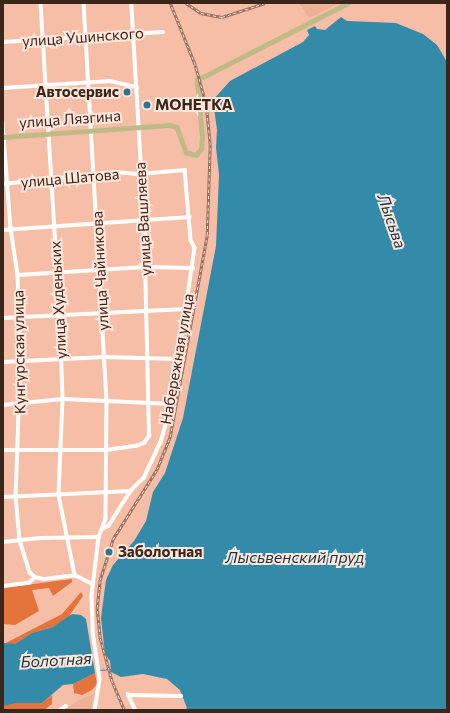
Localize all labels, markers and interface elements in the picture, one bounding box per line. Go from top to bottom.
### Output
street label: улица Ушинского [21,24,145,50]
place label: Автосервис [36,83,119,101]
marker: Автосервис [122,87,132,97]
place label: МОНЕТКА [155,96,233,114]
marker: МОНЕТКА [142,100,152,110]
street label: улица Лязгина [19,106,121,132]
street label: улица Вашляева [131,162,155,276]
street label: улица Шатова [20,165,120,191]
water label: Лысьва [374,191,410,251]
street label: улица Чайникова [88,211,112,331]
street label: улица Худеньких [46,240,70,360]
street label: Кунгурская улица [9,290,29,414]
street label: Набережная улица [157,292,197,426]
place label: Заболотная [118,543,202,561]
marker: Заболотная [103,546,115,558]
water label: Лысьвенский пруд [226,547,364,567]
water label: Болотная [20,649,92,671]

